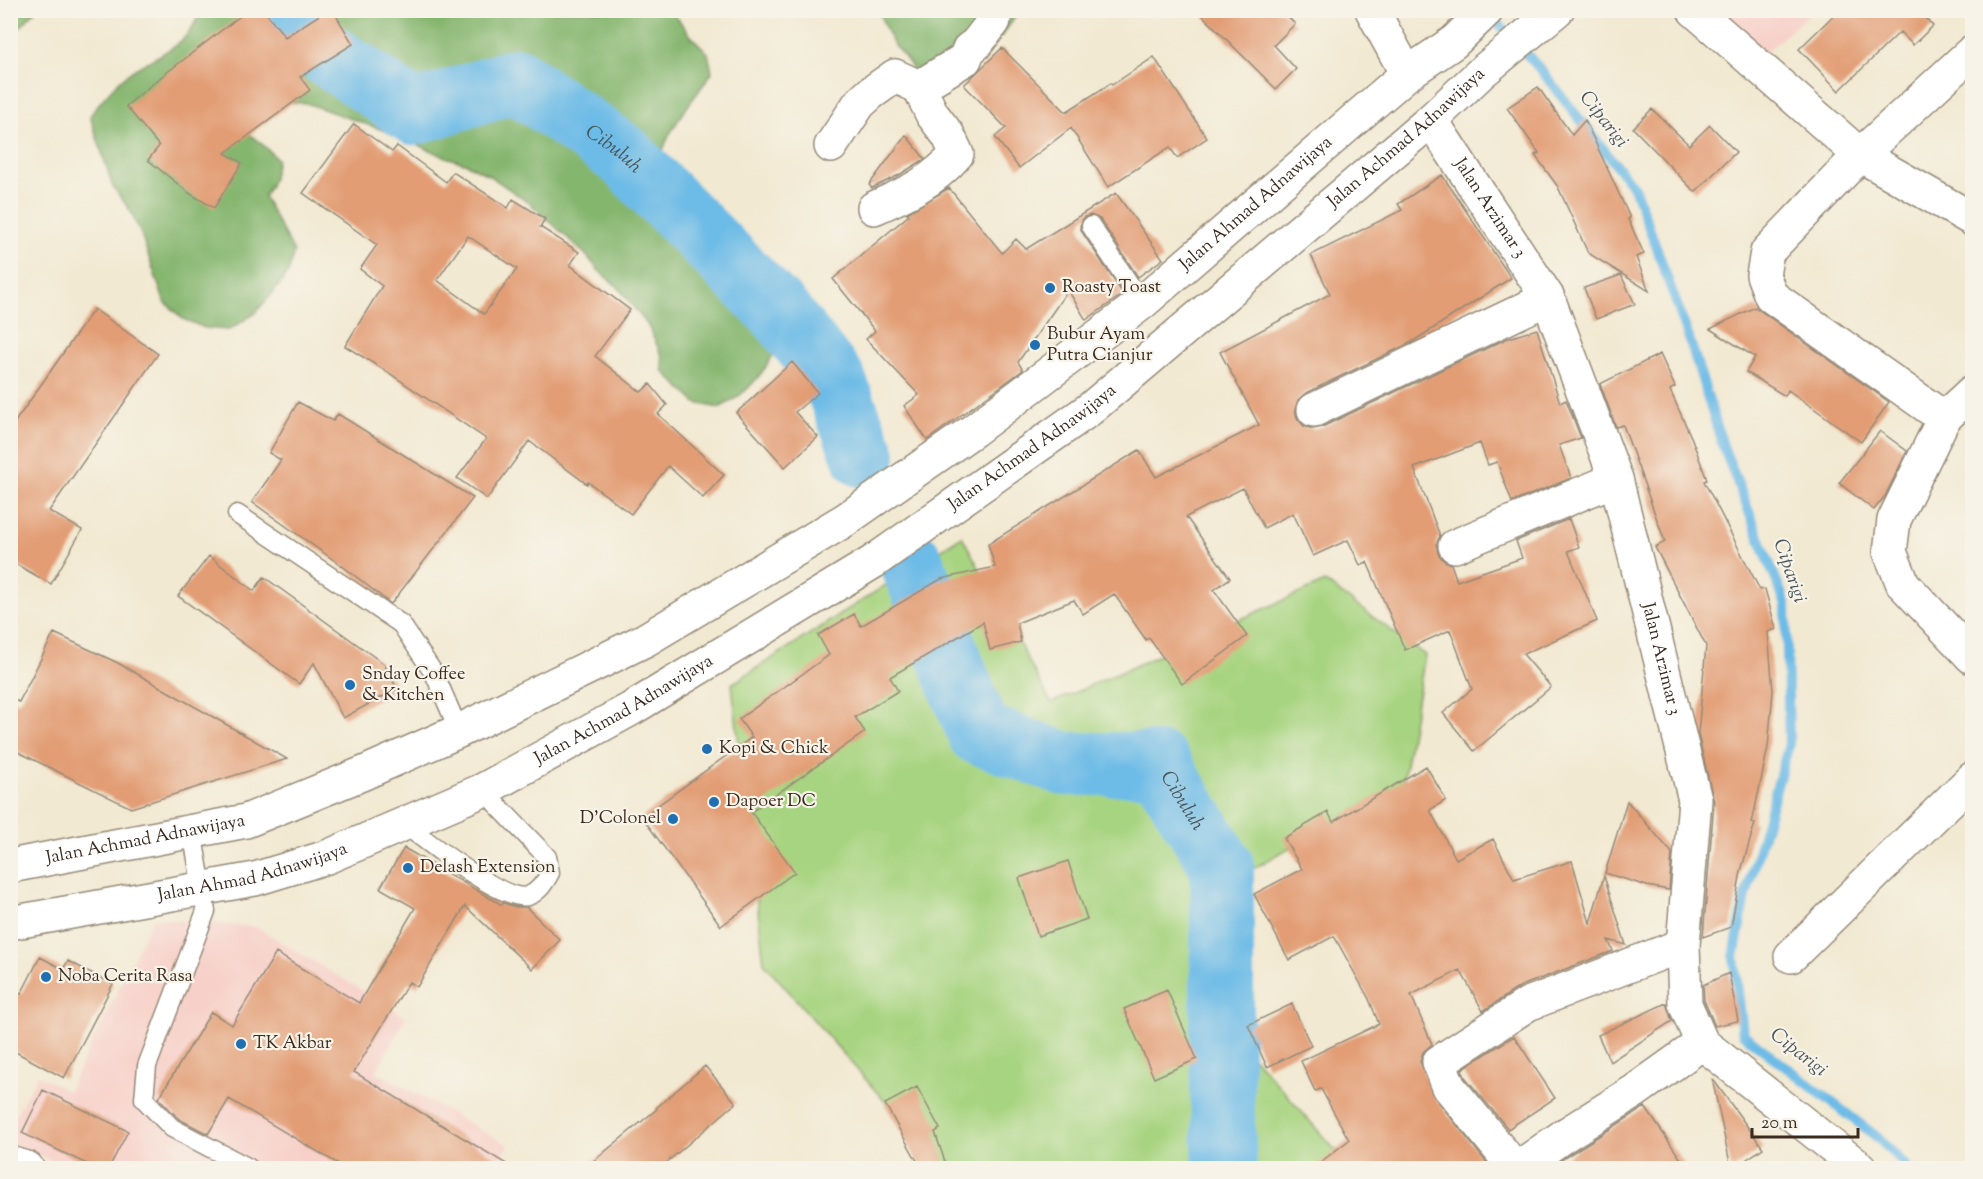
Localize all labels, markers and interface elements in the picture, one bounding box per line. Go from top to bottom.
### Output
street label: Jalan Achmad Adnawijaya [1322,62,1491,216]
water label: Ciparigi [1571,85,1635,155]
water label: Cibuluh [579,118,649,181]
street label: Jalan Ahmad Adnawijaya [1173,130,1339,278]
street label: Jalan Arzimar 3 [1446,152,1532,264]
place label: Roasty Toast [1062,275,1161,301]
marker: Roasty Toast [1043,281,1057,295]
place label: Bubur Ayam Putra Cianjur [1047,322,1153,369]
marker: Bubur Ayam Putra Cianjur [1028,338,1042,352]
street label: Jalan Achmad Adnawijaya [942,379,1123,518]
water label: Ciparigi [1765,535,1813,607]
street label: Jalan Arzimar 3 [1634,599,1687,718]
street label: Jalan Achmad Adnawijaya [529,649,718,773]
place label: Snday Coffee & Kitchen [362,662,465,709]
marker: Snday Coffee & Kitchen [343,678,357,692]
place label: Kopi & Chick [719,736,829,762]
marker: Kopi & Chick [700,742,714,756]
water label: Cibuluh [1152,766,1212,837]
place label: Dapoer DC [726,789,816,815]
marker: Dapoer DC [707,795,721,809]
place label: D'Colonel [580,806,661,832]
street label: Jalan Achmad Adnawijaya [43,808,247,872]
marker: D'Colonel [666,812,680,826]
street label: Jalan Ahmad Adnawijaya [155,837,352,909]
place label: Delash Extension [420,855,556,881]
marker: Delash Extension [401,861,415,875]
place label: Noba Cerita Rasa [58,964,193,990]
marker: Noba Cerita Rasa [39,970,53,984]
water label: Ciparigi [1763,1021,1833,1085]
place label: TK Akbar [253,1031,332,1057]
marker: TK Akbar [234,1037,248,1051]
scale bar [1752,1101,1858,1139]
text: 20 m [1761,1111,1798,1137]

